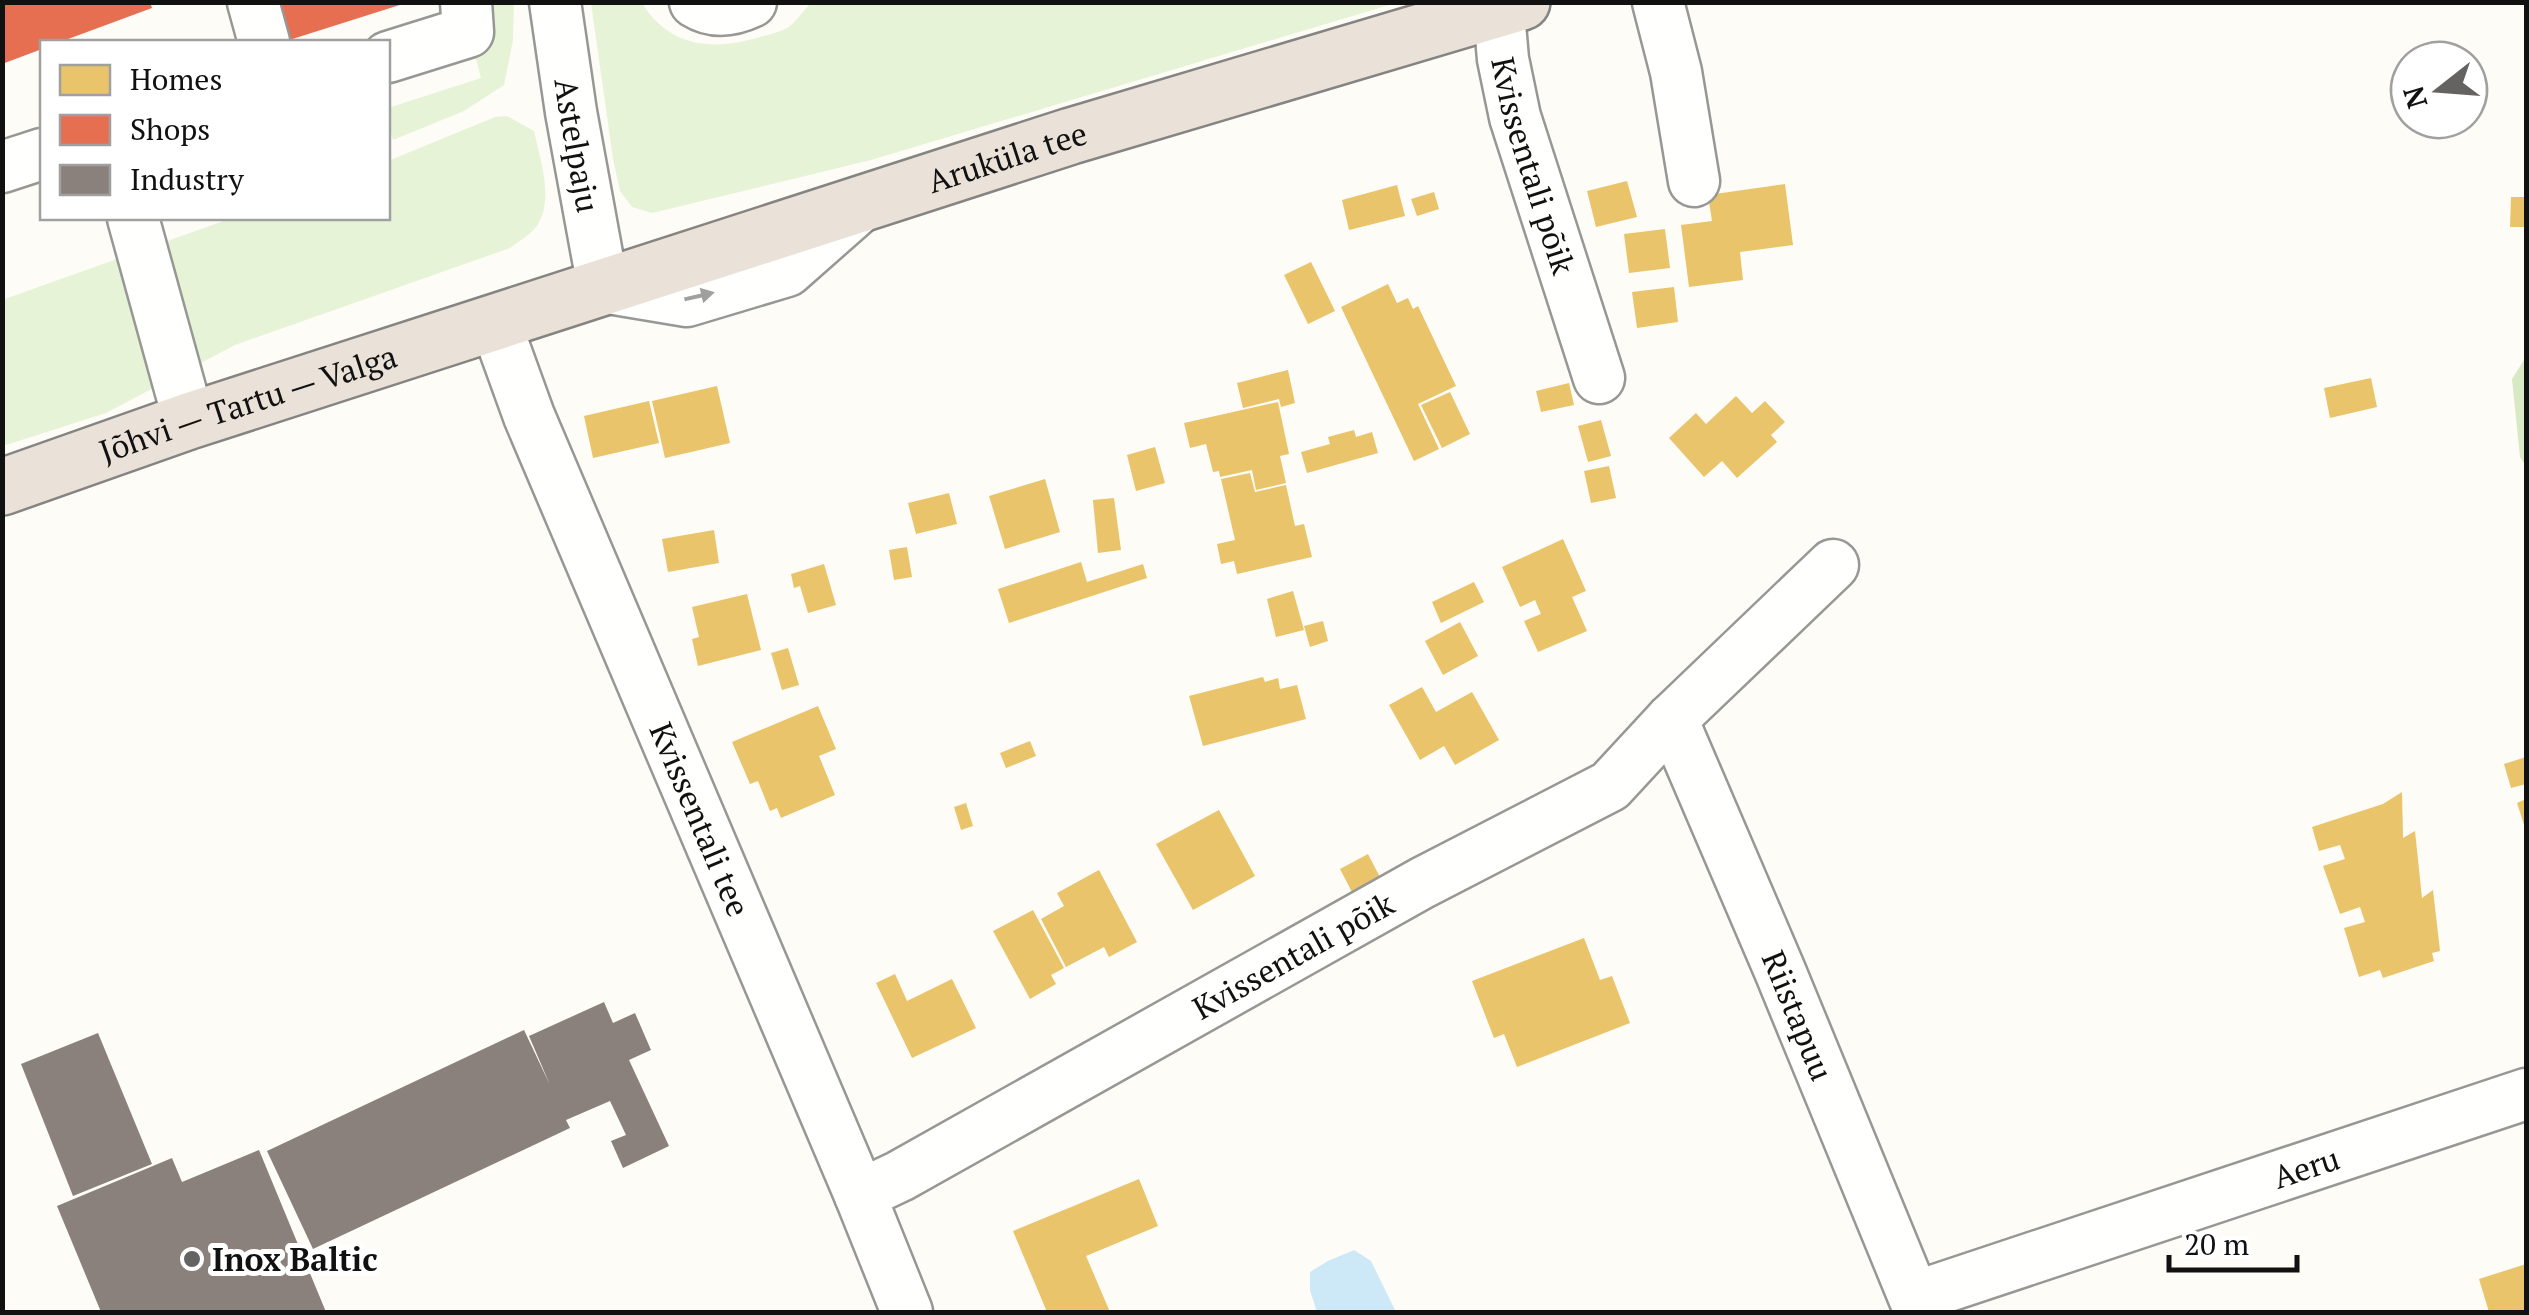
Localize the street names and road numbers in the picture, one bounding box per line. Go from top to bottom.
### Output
street label: Kvissentali põik [1482,53,1585,280]
street label: Astelpaju [545,76,610,216]
street label: Aruküla tee [922,111,1092,202]
street label: Jõhvi — Tartu — Valga [94,334,402,472]
street label: Kvissentali tee [641,716,760,923]
street label: Kvissentali põik [1185,882,1402,1029]
street label: Riistapuu [1753,944,1844,1086]
street label: Aeru [2267,1137,2345,1198]

